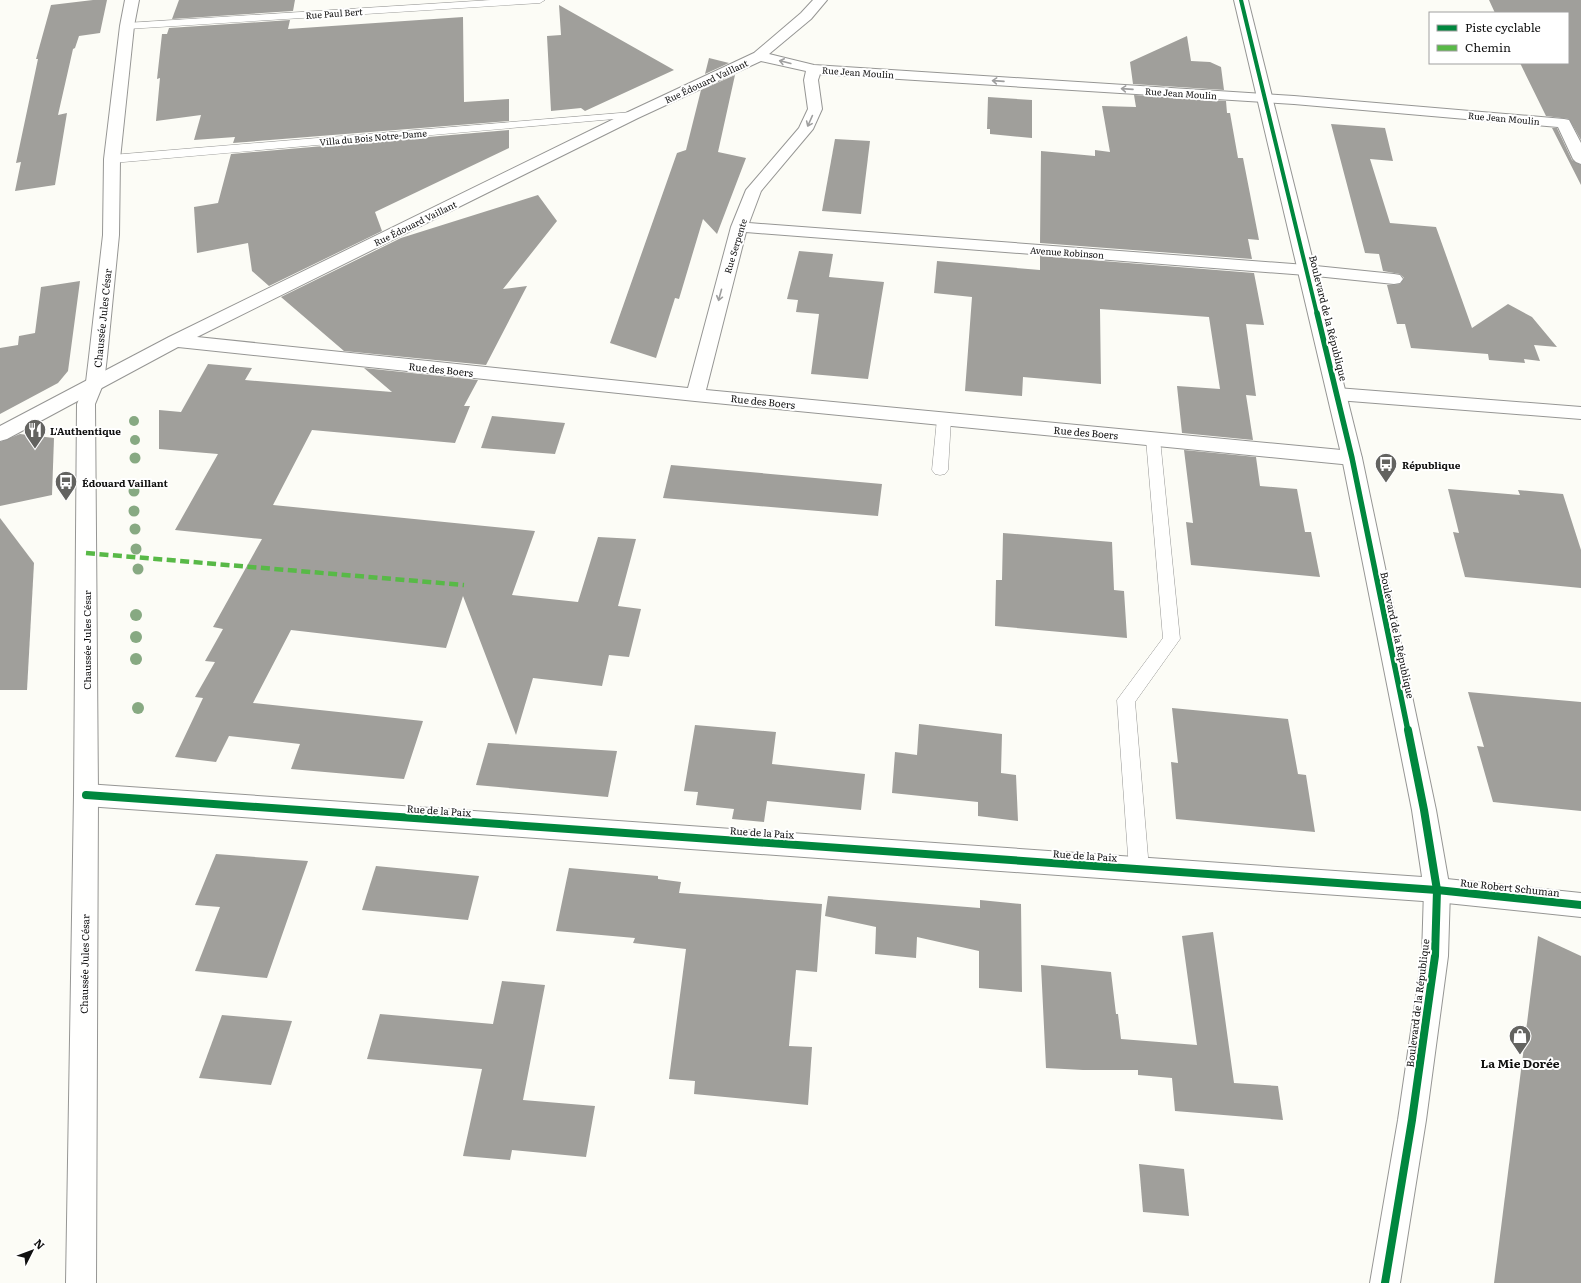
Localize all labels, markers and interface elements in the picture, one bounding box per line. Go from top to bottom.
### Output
street label: Rue Paul Bert [305,4,363,22]
legend [1429,12,1569,64]
text: Piste cyclable [1465,18,1541,36]
text: Chemin [1465,38,1511,56]
street label: Rue Édouard Vaillant [662,55,750,106]
one-way arrow [779,58,792,66]
street label: Rue Jean Moulin [822,63,894,81]
one-way arrow [992,78,1005,85]
street label: Rue Jean Moulin [1145,84,1217,102]
one-way arrow [1121,86,1134,93]
street label: Rue Jean Moulin [1468,108,1540,128]
one-way arrow [806,114,813,126]
street label: Villa du Bois Notre-Dame [319,125,428,149]
street label: Rue Édouard Vaillant [371,197,459,249]
street label: Rue Serpente [720,217,750,275]
street label: Avenue Robinson [1030,242,1105,262]
street label: Boulevard de la République [1306,254,1352,382]
street label: Chaussée Jules César [89,268,115,368]
one-way arrow [716,288,724,301]
street label: Rue des Boers [408,358,474,380]
street label: Rue des Boers [730,390,796,412]
restaurant icon: L'Authentique [22,417,48,450]
street label: Rue des Boers [1053,422,1119,442]
place label: L'Authentique [50,423,121,438]
bus stop icon: République [1373,451,1399,484]
place label: République [1402,457,1461,472]
bus stop icon: Édouard Vaillant [53,469,79,502]
place label: Édouard Vaillant [82,475,168,490]
street label: Boulevard de la République [1377,570,1419,700]
street label: Chaussée Jules César [79,590,94,690]
street label: Rue de la Paix [406,800,472,820]
street label: Rue de la Paix [729,822,795,842]
street label: Rue de la Paix [1052,845,1118,865]
street label: Rue Robert Schuman [1459,874,1561,900]
street label: Chaussée Jules César [76,914,92,1014]
street label: Boulevard de la République [1402,938,1432,1068]
shop icon: La Mie Dorée [1507,1023,1533,1056]
place label: La Mie Dorée [1480,1054,1560,1072]
north arrow [12,1231,52,1271]
text: N [31,1235,49,1252]

